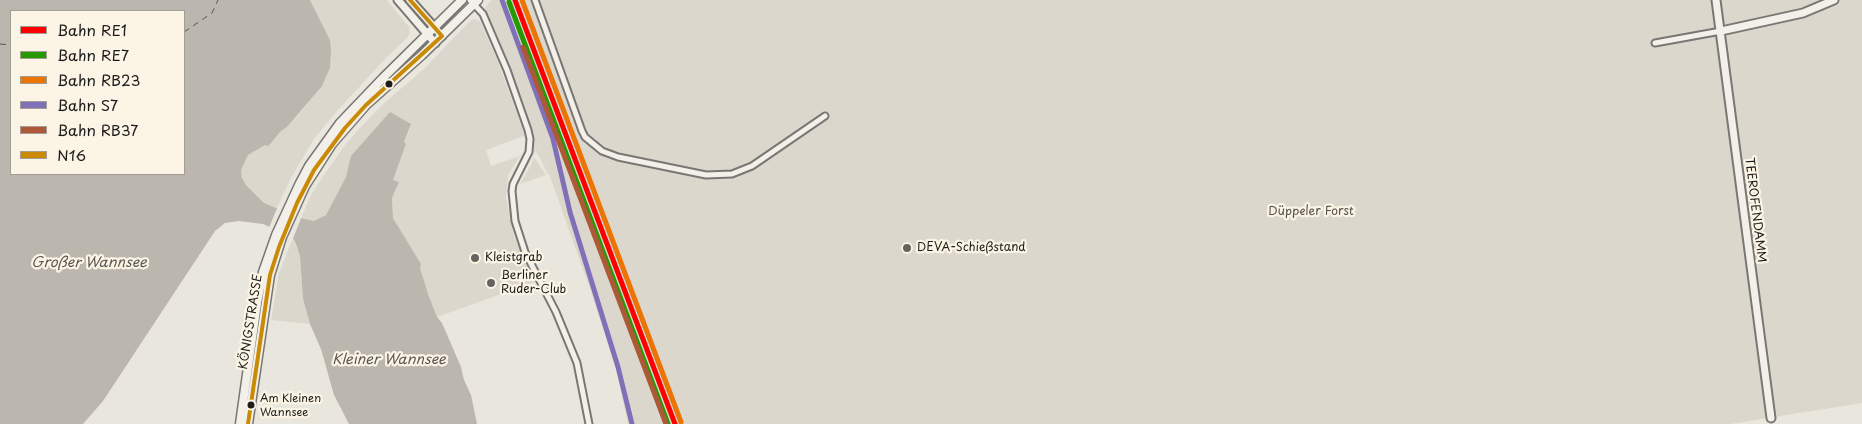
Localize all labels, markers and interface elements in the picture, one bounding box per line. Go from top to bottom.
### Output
legend [10,10,185,175]
text: Bahn RE1 [57,18,127,41]
text: Bahn RE7 [57,43,129,66]
text: Bahn RB23 [57,68,140,91]
unlabelled marker [384,79,394,89]
text: Bahn S7 [57,93,118,116]
text: Bahn RB37 [57,118,138,141]
text: N16 [57,143,86,166]
street label: TEEROFENDAMM [1741,157,1769,263]
park label: Düppeler Forst [1268,205,1354,219]
place label: DEVA-Schießstand [917,241,1026,255]
marker: DEVA-Schießstand [901,242,913,254]
place label: Kleistgrab [485,251,543,265]
marker: Kleistgrab [469,252,481,264]
water label: Großer Wannsee [31,255,147,271]
place label: Berliner Ruder-Club [501,269,566,297]
street label: KÖNIGSTRASSE [236,273,266,371]
marker: Berliner Ruder-Club [485,277,497,289]
water label: Kleiner Wannsee [332,352,446,368]
place label: Am Kleinen Wannsee [260,392,321,418]
marker: Am Kleinen Wannsee [246,400,256,410]

